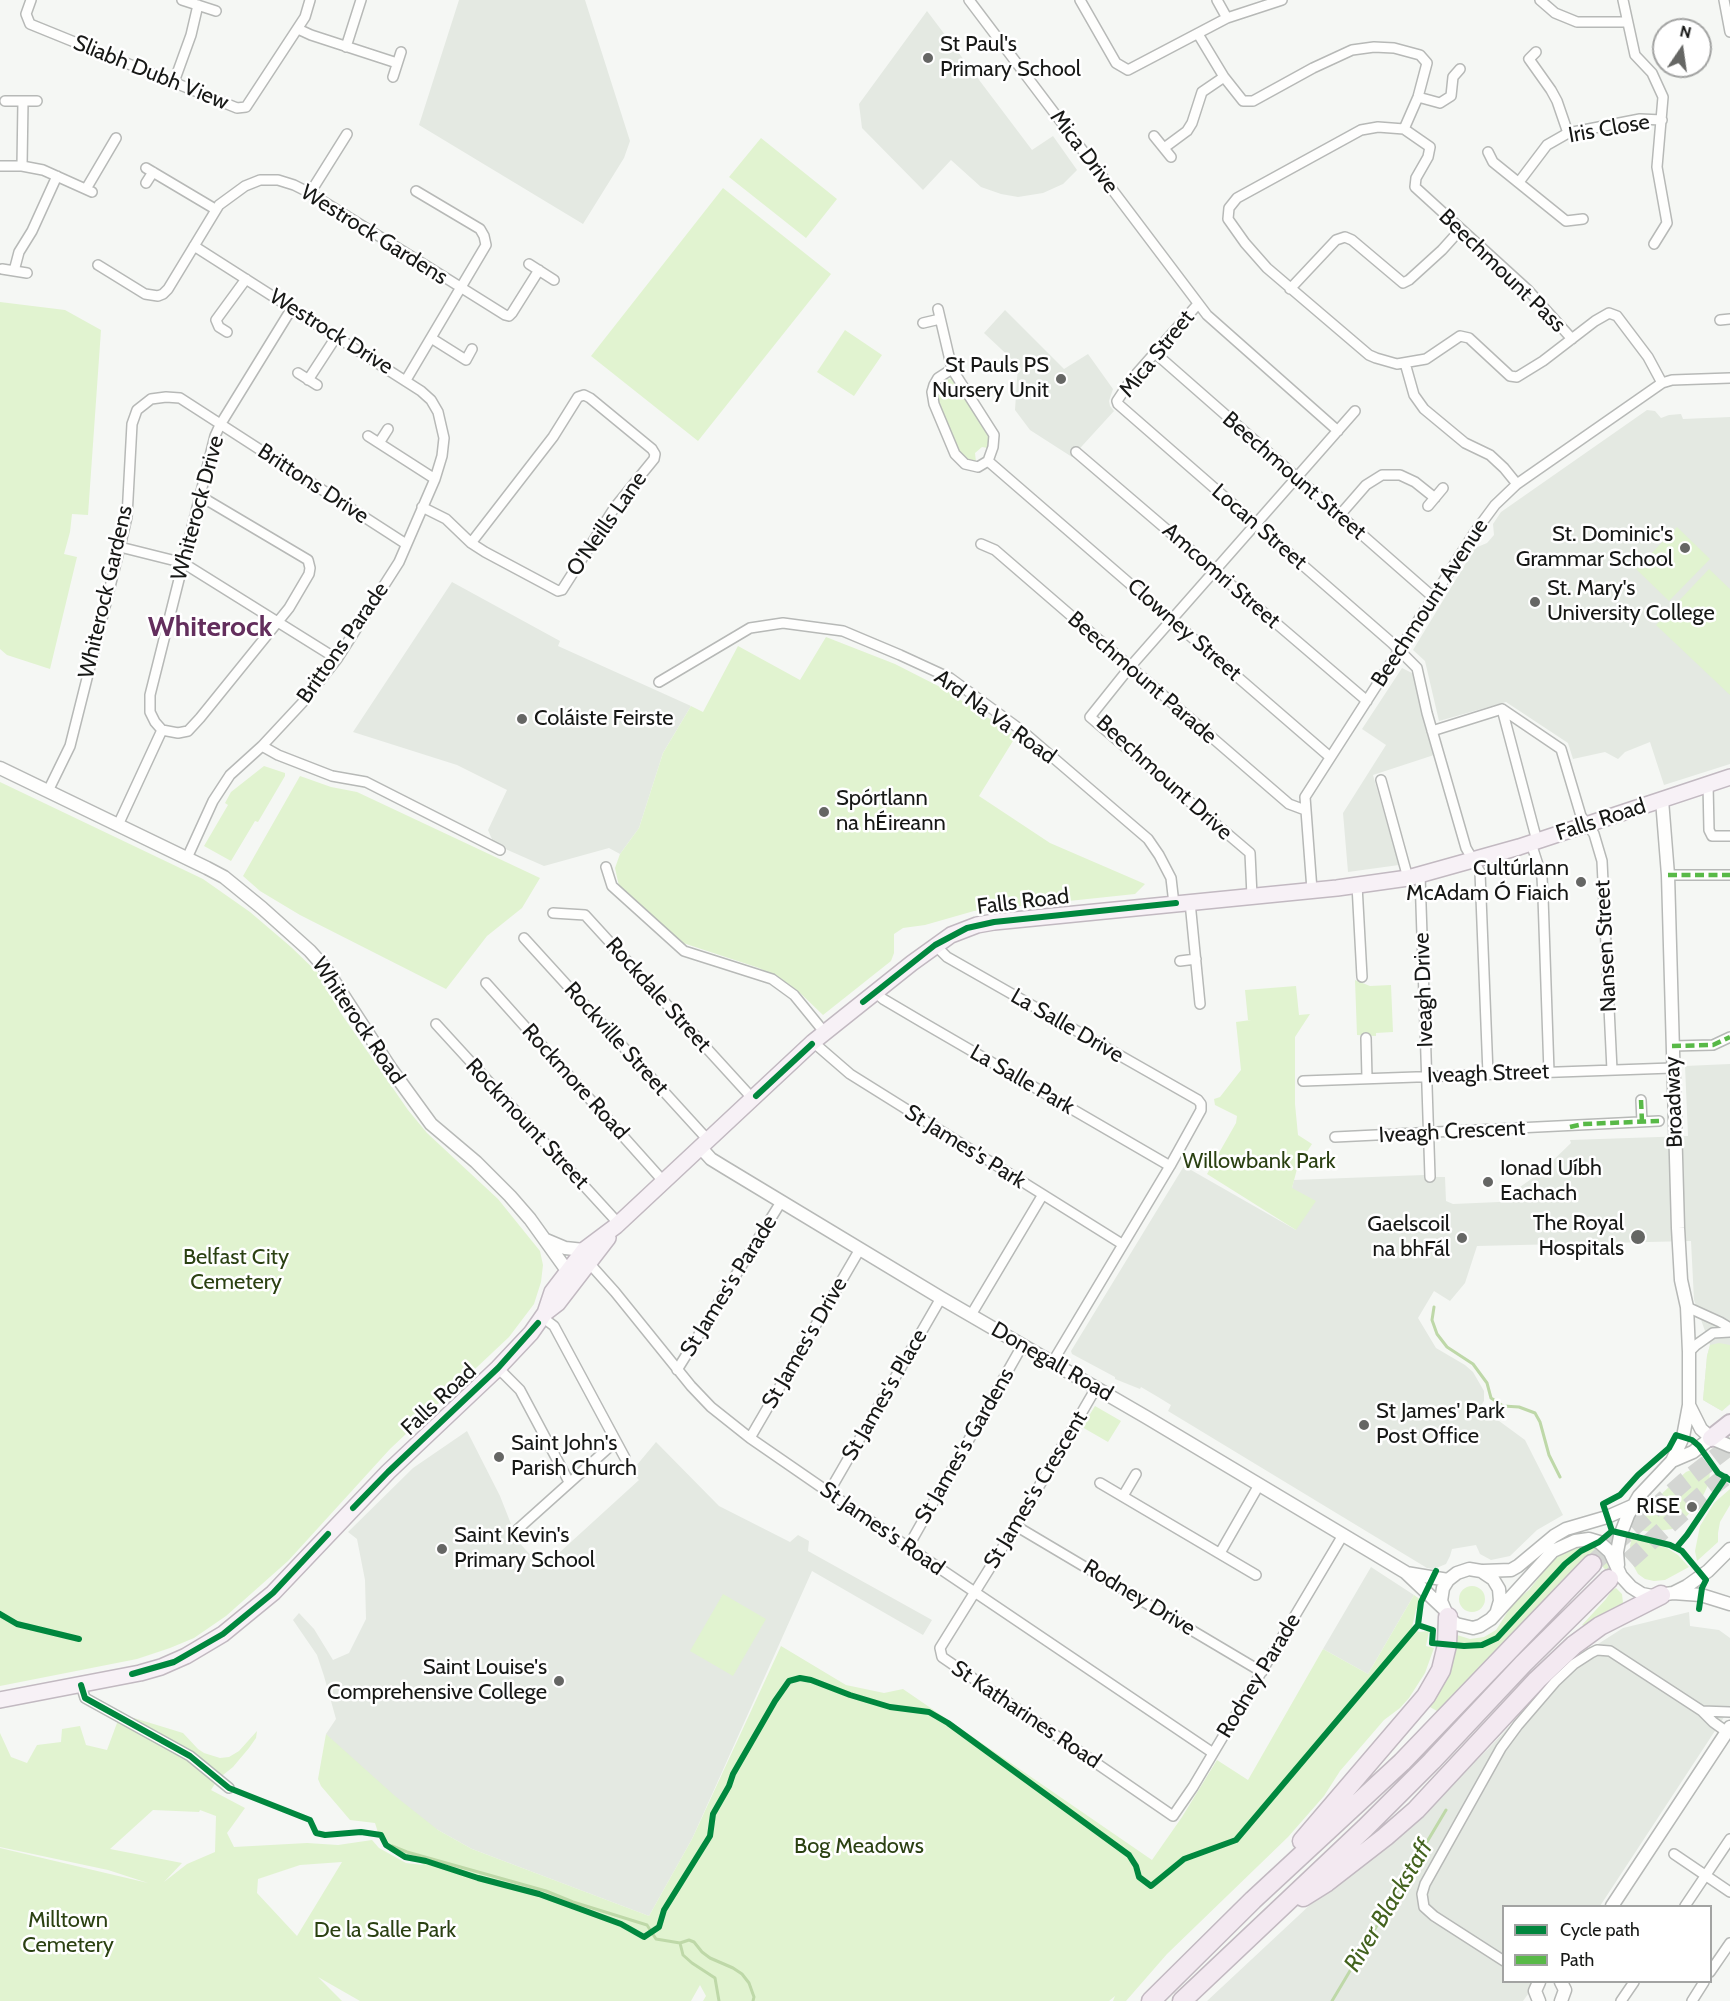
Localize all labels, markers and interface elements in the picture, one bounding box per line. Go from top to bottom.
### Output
north arrow [1652,18,1712,78]
text: N [1678,21,1693,42]
street label: Sliabh Dubh View [70,30,232,116]
place label: St Paul's Primary School [940,32,1081,84]
marker: St Paul's Primary School [921,51,935,65]
street label: Mica Drive [1044,105,1124,199]
street label: Iris Close [1566,109,1652,149]
street label: Westrock Gardens [296,179,452,291]
street label: Beechmount Pass [1433,204,1571,338]
street label: Westrock Drive [264,284,398,380]
street label: Mica Street [1114,305,1200,403]
place label: St Pauls PS Nursery Unit [932,353,1049,404]
marker: St Pauls PS Nursery Unit [1054,372,1068,386]
street label: Beechmount Street [1217,406,1371,546]
street label: Whiterock Drive [166,433,230,583]
street label: Brittons Drive [252,438,374,530]
street label: O'Neills Lane [561,467,653,581]
street label: Locan Street [1206,479,1312,575]
street label: Whiterock Gardens [73,503,139,681]
street label: Beechmount Avenue [1366,514,1494,692]
street label: Amcomri Street [1157,518,1285,634]
place label: St. Dominic's Grammar School [1516,522,1673,574]
marker: St. Dominic's Grammar School [1678,541,1692,555]
street label: Clowney Street [1122,573,1246,687]
place label: St. Mary's University College [1547,576,1715,628]
street label: Brittons Parade [292,577,394,709]
marker: St. Mary's University College [1528,595,1542,609]
street label: Beechmount Parade [1062,606,1222,750]
district label: Whiterock [148,611,272,645]
street label: Ard Na Va Road [929,664,1061,770]
place label: Coláiste Feirste [534,706,674,732]
street label: Beechmount Drive [1090,710,1238,846]
marker: Coláiste Feirste [515,712,529,726]
place label: Spórtlann na hÉireann [836,786,946,837]
street label: Falls Road [1553,793,1649,847]
marker: Spórtlann na hÉireann [817,805,831,819]
place label: Cultúrlann McAdam Ó Fiaich [1406,856,1569,908]
marker: Cultúrlann McAdam Ó Fiaich [1574,875,1588,889]
street label: Nansen Street [1589,879,1623,1013]
street label: Falls Road [975,883,1071,921]
street label: Rockdale Street [600,932,716,1058]
street label: Iveagh Drive [1409,932,1439,1048]
street label: Whiterock Road [306,953,410,1089]
street label: Rockville Street [558,977,674,1101]
street label: La Salle Drive [1006,983,1128,1069]
street label: Rockmore Road [516,1019,634,1145]
street label: La Salle Park [965,1040,1079,1120]
street label: Rockmount Street [460,1053,594,1195]
street label: Broadway [1659,1056,1689,1148]
street label: Iveagh Street [1426,1059,1550,1089]
street label: St James's Park [900,1099,1030,1195]
street label: Iveagh Crescent [1378,1115,1526,1149]
park label: Willowbank Park [1182,1149,1336,1175]
place label: Ionad Uíbh Eachach [1500,1156,1602,1208]
marker: Ionad Uíbh Eachach [1481,1175,1495,1189]
street label: St James's Parade [675,1210,783,1362]
place label: The Royal Hospitals [1533,1211,1624,1262]
place label: Gaelscoil na bhFál [1367,1212,1450,1264]
marker: The Royal Hospitals [1629,1228,1647,1246]
marker: Gaelscoil na bhFál [1455,1231,1469,1245]
park label: Belfast City Cemetery [183,1245,289,1296]
street label: St James's Drive [757,1273,853,1413]
street label: Donegall Road [986,1317,1118,1407]
street label: St James's Place [837,1325,933,1465]
street label: Falls Road [396,1359,482,1441]
street label: St James's Gardens [910,1364,1020,1528]
place label: St James' Park Post Office [1376,1399,1505,1450]
street label: St James's Crescent [979,1406,1093,1574]
marker: St James' Park Post Office [1357,1418,1371,1432]
place label: Saint John's Parish Church [511,1431,637,1482]
marker: Saint John's Parish Church [492,1450,506,1464]
street label: St James's Road [815,1476,949,1582]
place label: RISE [1636,1494,1680,1520]
marker: RISE [1685,1500,1699,1514]
place label: Saint Kevin's Primary School [454,1523,595,1574]
marker: Saint Kevin's Primary School [435,1542,449,1556]
street label: Rodney Drive [1078,1554,1200,1642]
street label: Rodney Parade [1212,1609,1306,1743]
place label: Saint Louise's Comprehensive College [327,1655,547,1706]
street label: St Katharines Road [946,1655,1106,1775]
marker: Saint Louise's Comprehensive College [552,1674,566,1688]
park label: Bog Meadows [794,1834,924,1860]
water label: River Blackstaff [1338,1835,1440,1977]
legend [1502,1905,1712,1983]
park label: Milltown Cemetery [22,1908,114,1960]
park label: De la Salle Park [314,1918,456,1944]
text: Cycle path [1560,1919,1640,1941]
text: Path [1560,1949,1594,1971]

